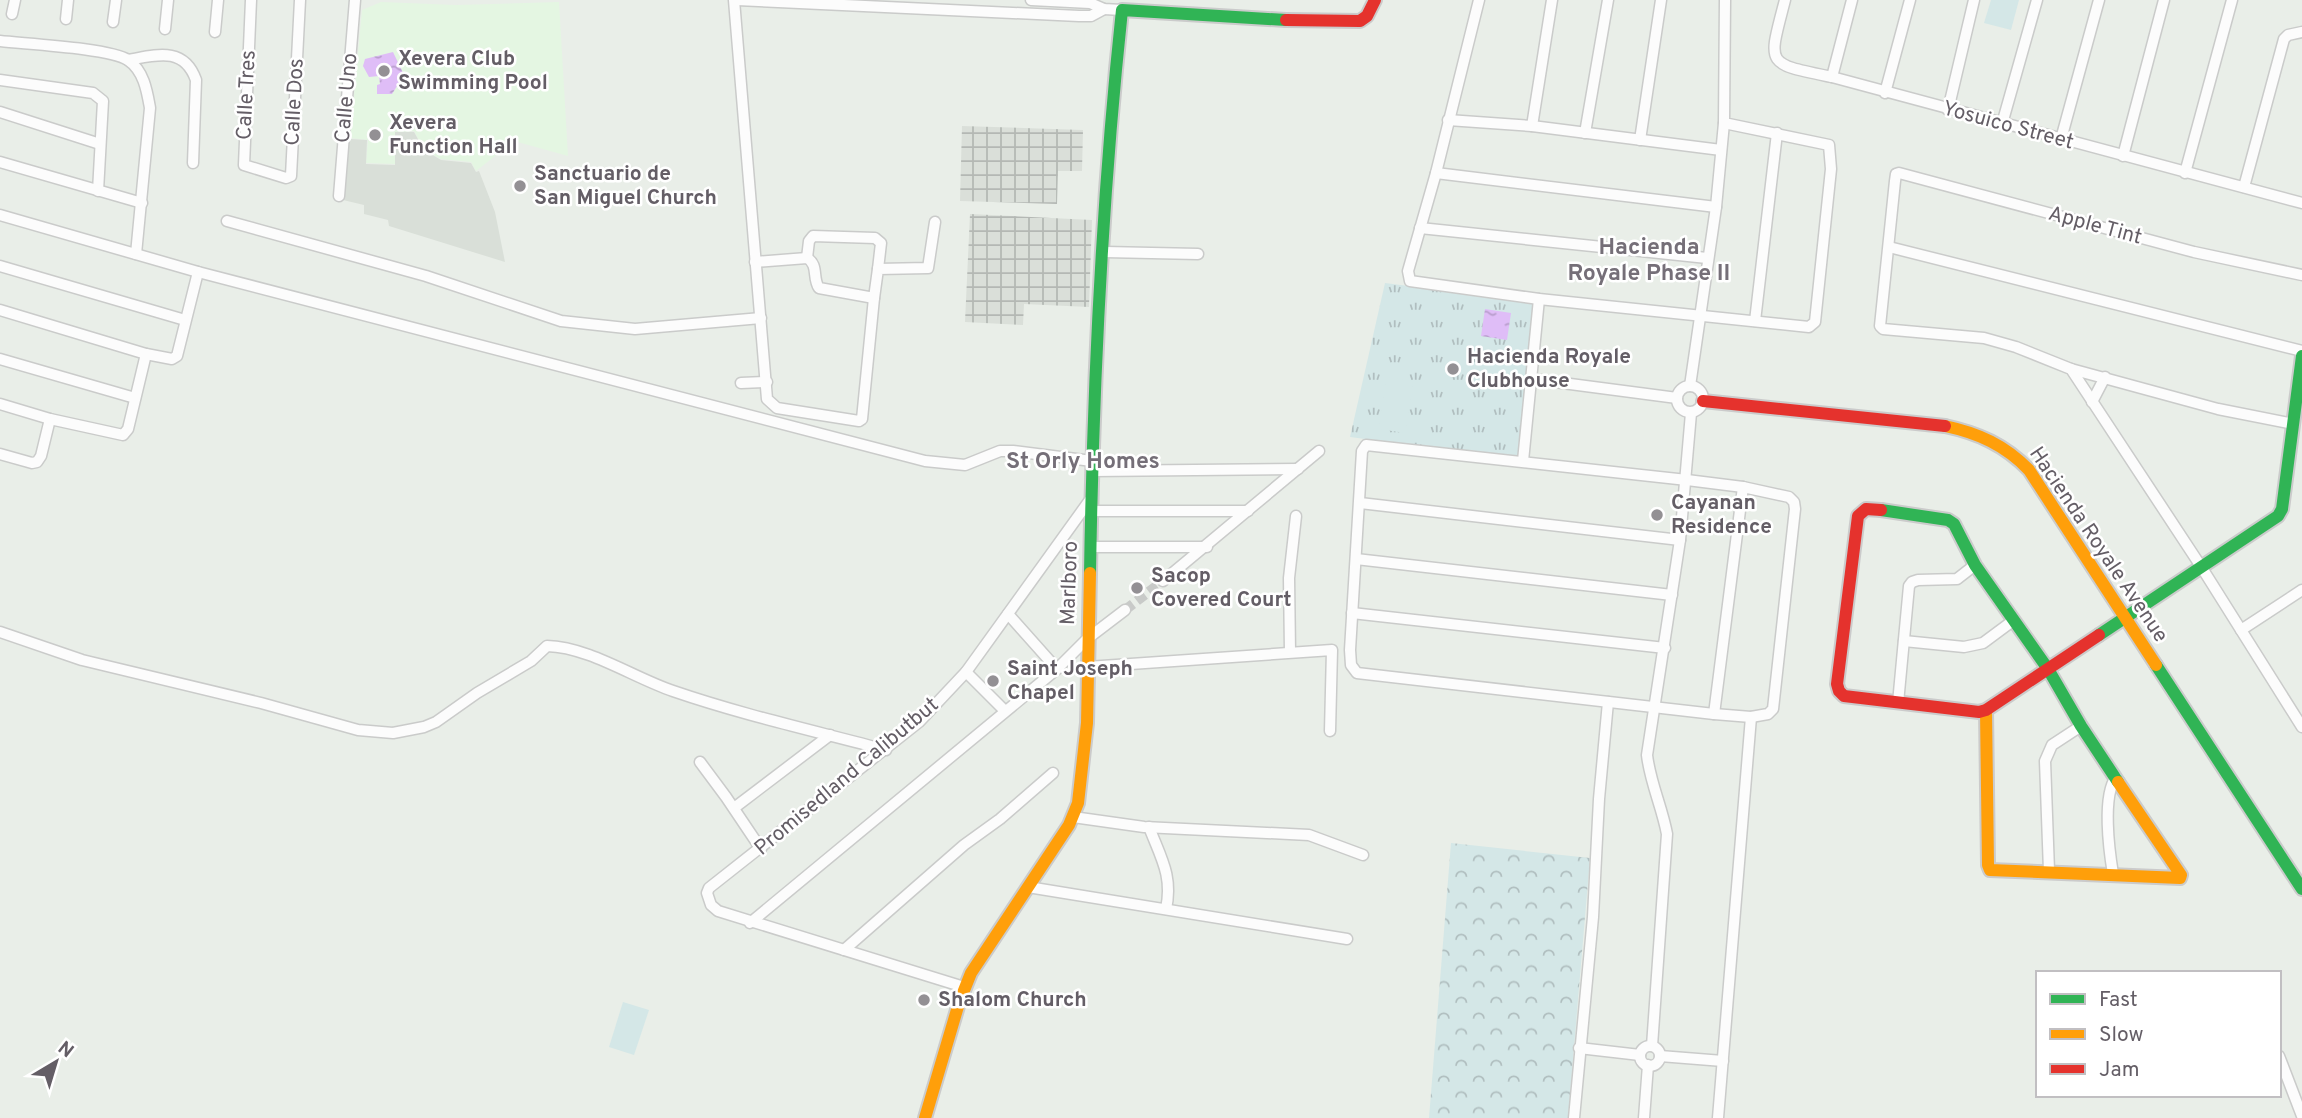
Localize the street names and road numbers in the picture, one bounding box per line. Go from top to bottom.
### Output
street label: Calle Tres [231,49,263,141]
street label: Calle Uno [330,52,364,144]
street label: Calle Dos [279,58,311,146]
street label: Yosuico Street [1939,96,2077,156]
street label: Apple Tint [2045,201,2145,251]
street label: Hacienda Royale Avenue [2022,442,2174,648]
street label: Marlboro [1055,540,1085,626]
street label: Promisedland Calibutbut [749,692,945,862]

